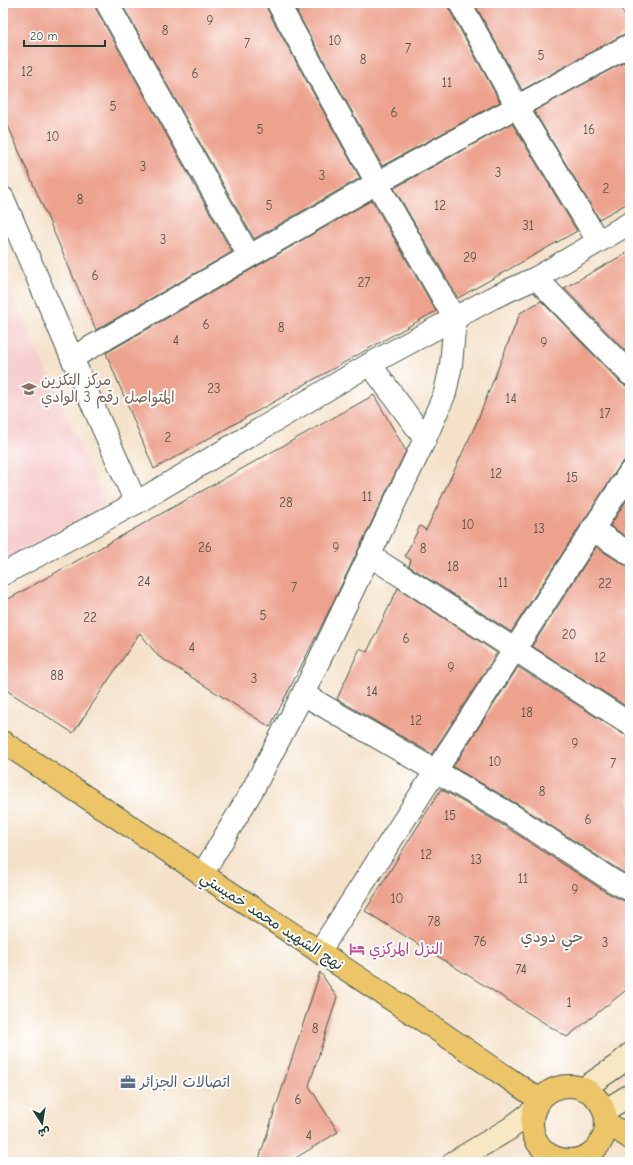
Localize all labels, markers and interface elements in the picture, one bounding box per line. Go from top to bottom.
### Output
house number: 9 [207,13,214,28]
scale bar [24,22,105,48]
house number: 8 [162,23,169,38]
text: 20 m [30,29,58,43]
house number: 10 [328,33,342,48]
house number: 7 [244,36,250,51]
house number: 7 [405,41,411,56]
house number: 5 [537,48,545,63]
house number: 8 [360,52,367,67]
house number: 12 [21,64,33,79]
house number: 6 [191,66,199,81]
house number: 11 [442,75,452,90]
house number: 5 [109,99,117,114]
house number: 6 [390,105,398,120]
house number: 5 [256,122,264,137]
house number: 16 [583,122,595,137]
house number: 10 [46,129,60,144]
house number: 3 [140,159,146,174]
house number: 3 [495,165,501,180]
house number: 3 [319,168,325,183]
house number: 2 [603,181,610,196]
house number: 8 [77,192,84,207]
house number: 5 [265,198,273,213]
house number: 12 [434,198,446,213]
house number: 31 [522,218,534,233]
house number: 3 [160,232,166,247]
house number: 29 [463,250,477,265]
house number: 6 [91,268,99,283]
house number: 27 [358,275,370,290]
house number: 6 [202,317,210,332]
house number: 8 [278,320,285,335]
house number: 4 [173,333,179,348]
house number: 9 [541,335,548,350]
place label: مركز التكزين المتواصل رقم 3 الوادي [41,371,175,409]
school or university icon: مركز التكزين المتواصل رقم 3 الوادي [20,380,38,398]
house number: 23 [207,381,221,396]
house number: 14 [505,391,517,406]
house number: 17 [599,406,611,421]
house number: 2 [165,430,172,445]
house number: 12 [490,466,502,481]
house number: 15 [566,470,578,485]
house number: 11 [362,489,372,504]
house number: 28 [279,495,293,510]
house number: 10 [461,517,475,532]
house number: 13 [533,521,545,536]
house number: 26 [198,540,212,555]
house number: 9 [333,540,340,555]
house number: 8 [420,541,427,556]
house number: 18 [447,559,459,574]
house number: 24 [137,574,151,589]
house number: 11 [498,575,508,590]
house number: 22 [598,576,612,591]
house number: 7 [291,580,297,595]
house number: 5 [259,608,267,623]
house number: 22 [83,610,97,625]
house number: 20 [562,627,576,642]
house number: 6 [402,631,410,646]
house number: 4 [189,640,195,655]
house number: 12 [594,650,606,665]
house number: 9 [448,660,455,675]
house number: 88 [50,668,64,683]
house number: 3 [251,671,257,686]
house number: 14 [366,684,378,699]
house number: 18 [521,705,533,720]
house number: 12 [410,713,422,728]
house number: 9 [572,736,579,751]
house number: 10 [488,754,502,769]
house number: 7 [610,756,616,771]
house number: 8 [539,784,546,799]
house number: 15 [444,808,456,823]
house number: 6 [584,812,592,827]
house number: 12 [420,847,432,862]
house number: 13 [470,852,482,867]
street label: نهج الشهيد محمد خميستي [195,868,347,977]
house number: 11 [518,871,528,886]
house number: 9 [572,882,579,897]
house number: 10 [390,891,404,906]
house number: 78 [428,914,441,929]
district label: حي دودي [521,928,583,951]
house number: 76 [473,934,487,949]
house number: 3 [602,935,608,950]
hotel icon: النزل المركزي [348,940,366,958]
place label: النزل المركزي [369,940,443,960]
house number: 74 [515,962,527,977]
house number: 1 [566,995,572,1010]
house number: 8 [312,1021,319,1036]
office icon: اتصالات الجزائر [119,1073,137,1091]
place label: اتصالات الجزائر [138,1073,230,1091]
house number: 6 [294,1092,302,1107]
north arrow [22,1103,62,1143]
text: ش [37,1125,51,1140]
house number: 4 [306,1128,312,1143]

